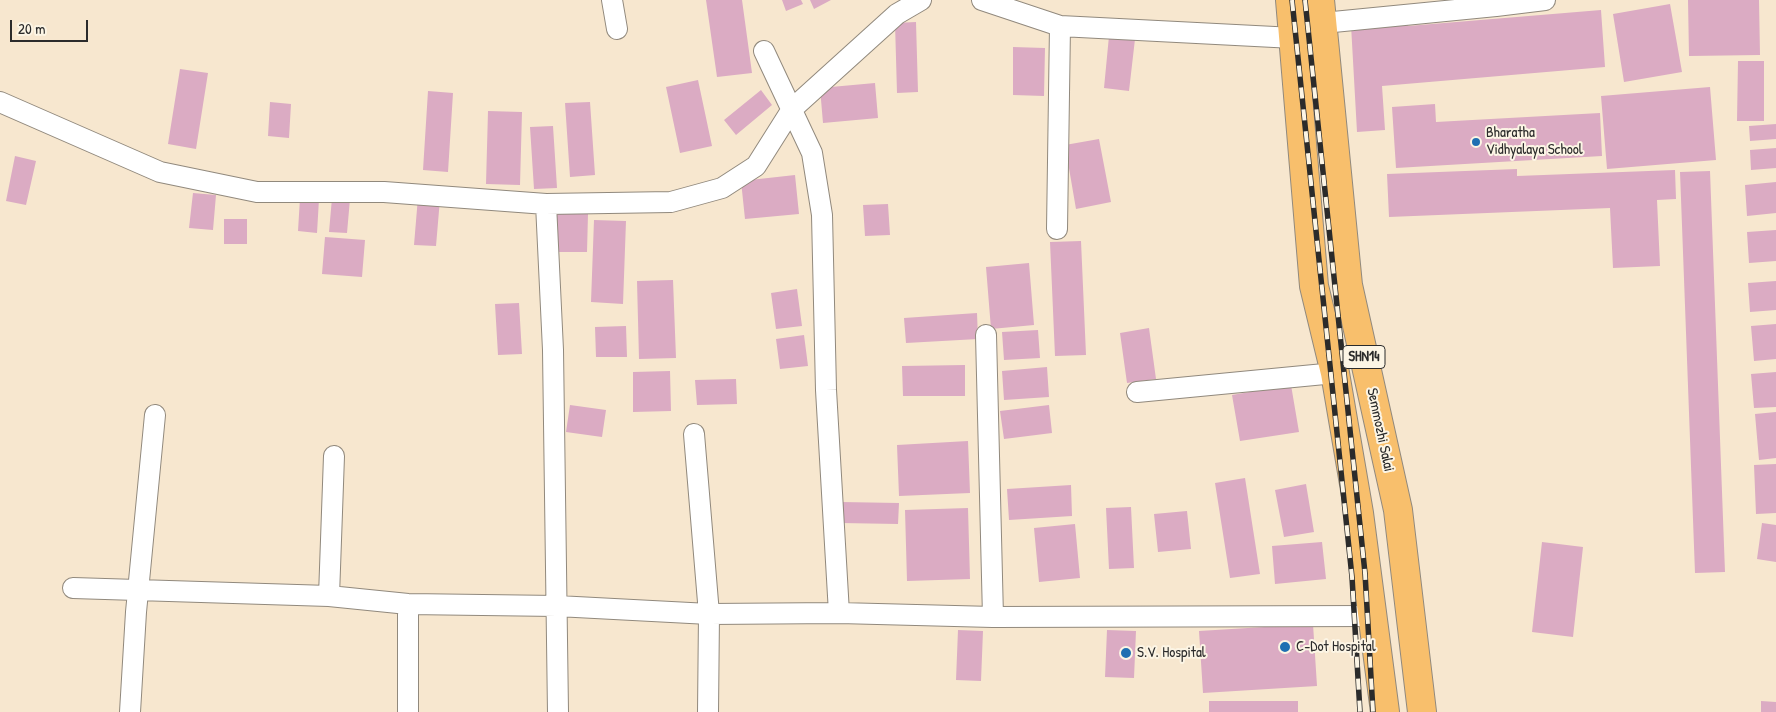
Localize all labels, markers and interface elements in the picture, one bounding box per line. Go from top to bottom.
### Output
scale bar [12,10,90,42]
text: 20 m [18,18,45,39]
place label: Bharatha Vidhyalaya School [1486,124,1583,159]
marker: Bharatha Vidhyalaya School [1470,136,1482,148]
road number: SHN14 [1343,346,1385,368]
street label: Semmozhi Salai [1362,387,1398,473]
place label: C-Dot Hospital [1296,638,1376,656]
marker: C-Dot Hospital [1278,640,1292,654]
place label: S.V. Hospital [1137,644,1206,662]
marker: S.V. Hospital [1119,646,1133,660]

